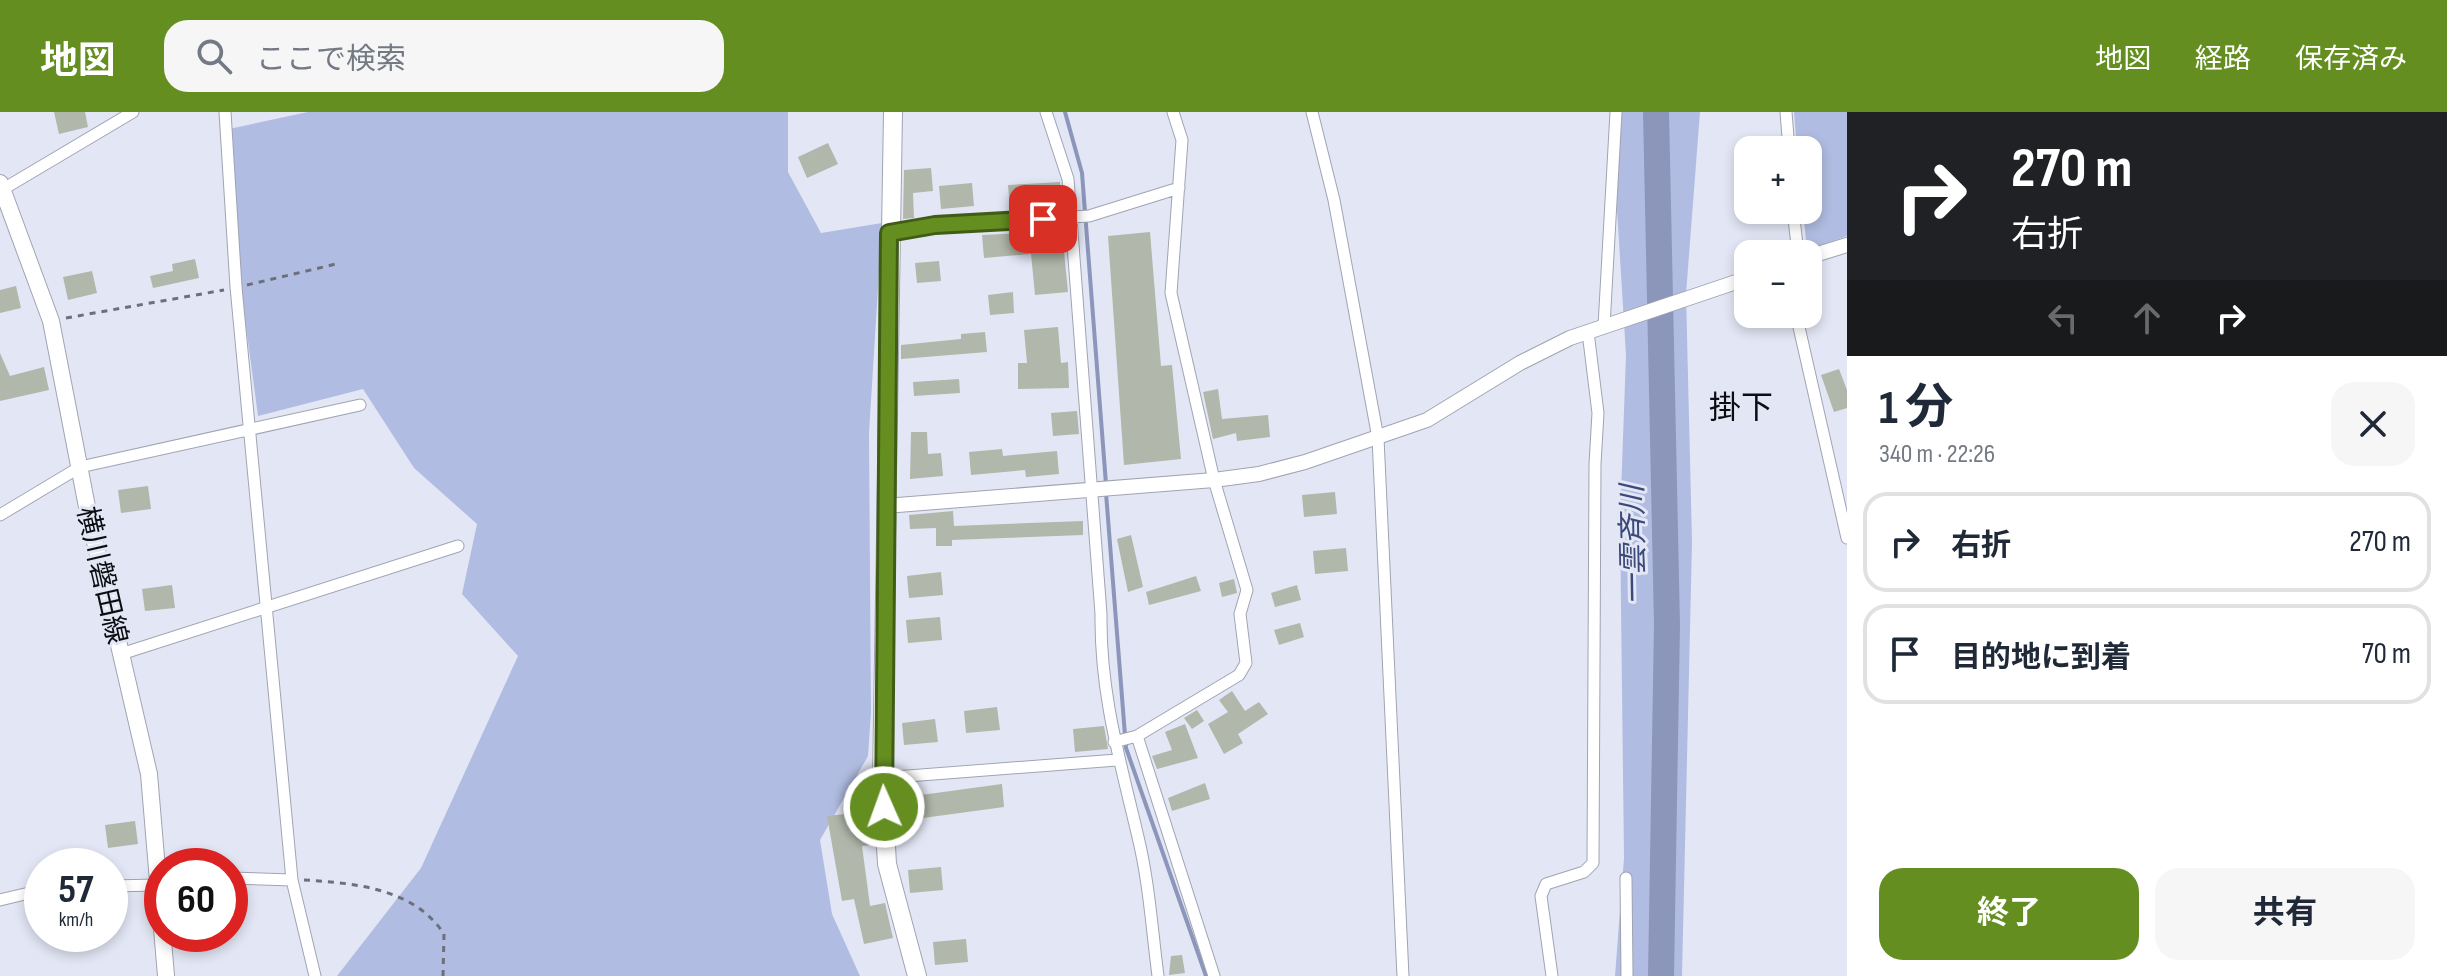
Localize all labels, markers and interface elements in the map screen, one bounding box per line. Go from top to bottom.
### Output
search box [164,20,724,92]
icon: search [192,34,236,78]
text: 地図 [40,39,116,84]
text: ここで検索 [256,42,406,78]
text: 地図 [2095,43,2151,76]
text: 経路 [2195,43,2251,76]
text: 保存済み [2295,43,2407,76]
map controls [1734,136,1822,328]
button: + [1734,136,1822,224]
text: 270 m [2011,136,2132,203]
icon: right [1879,144,1983,248]
pin [1009,185,1077,253]
icon: arrive [1021,197,1065,241]
text: 右折 [2011,214,2083,257]
button: − [1734,240,1822,328]
icon: left [2041,296,2085,340]
icon: ahead [2125,296,2169,340]
icon: right [2209,296,2253,340]
text: 1 分 [1879,380,1953,437]
button: close [2331,382,2415,466]
district label: 掛下 [1709,389,1773,428]
text: 340 m · 22:26 [1879,439,1995,470]
water label: 一雲斉川 [1615,482,1653,605]
street label: 横川磐田線 [70,503,133,647]
icon: right [1883,520,1927,564]
text: 270 m [2349,524,2411,560]
text: 右折 [1951,528,2011,564]
icon: arrive [1883,632,1927,676]
text: 70 m [2362,636,2411,672]
text: 目的地に到着 [1951,640,2131,676]
position arrow [842,765,926,849]
speed limit sign: 60 [144,848,248,952]
text: 57 [59,866,93,914]
button: 終了 [1879,868,2139,960]
button: 共有 [2155,868,2415,960]
text: km/h [59,908,93,932]

